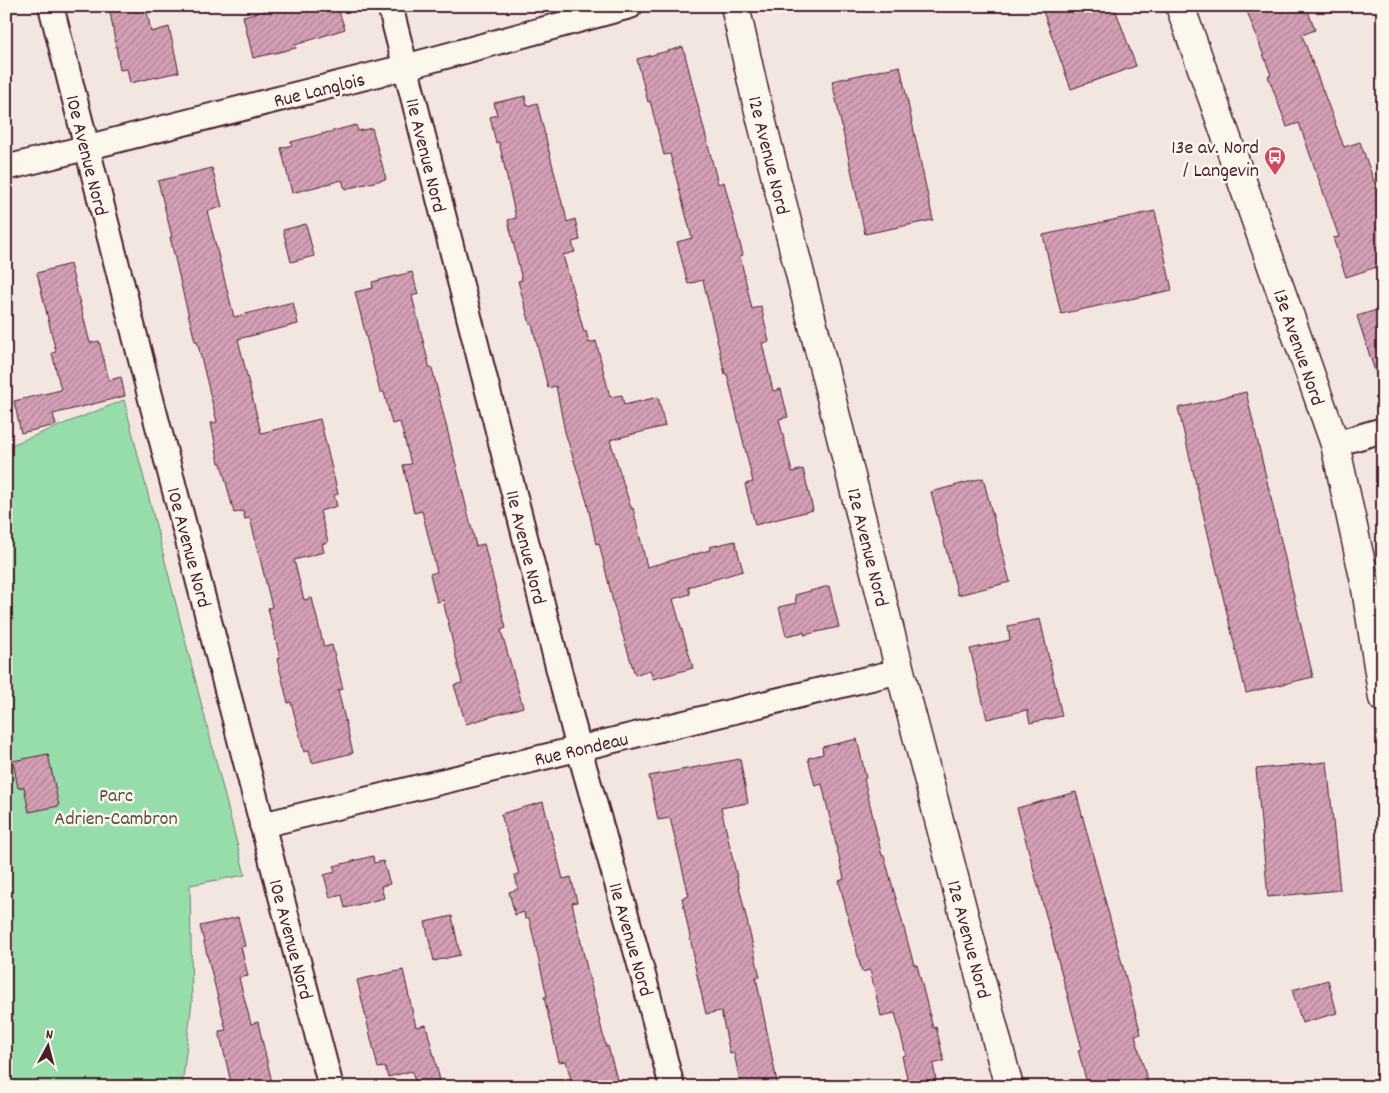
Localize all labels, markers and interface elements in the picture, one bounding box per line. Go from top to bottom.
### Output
street label: Rue Langlois [271,67,368,117]
street label: 10e Avenue Nord [57,92,114,219]
street label: 12e Avenue Nord [739,93,795,218]
street label: 11e Avenue Nord [396,96,452,216]
place label: 13e av. Nord / Langevin [1171,135,1259,186]
bus stop icon: 13e av. Nord / Langevin [1263,145,1287,176]
street label: 13e Avenue Nord [1264,286,1330,410]
street label: 10e Avenue Nord [158,484,217,611]
street label: 12e Avenue Nord [838,485,894,610]
street label: 11e Avenue Nord [496,488,552,608]
street label: Rue Rondeau [532,727,632,775]
park label: Parc Adrien-Cambron [54,783,178,834]
street label: 10e Avenue Nord [260,876,319,1003]
street label: 12e Avenue Nord [938,878,996,1002]
street label: 11e Avenue Nord [600,880,659,1000]
north arrow [22,1020,72,1070]
text: N [45,1025,54,1045]

